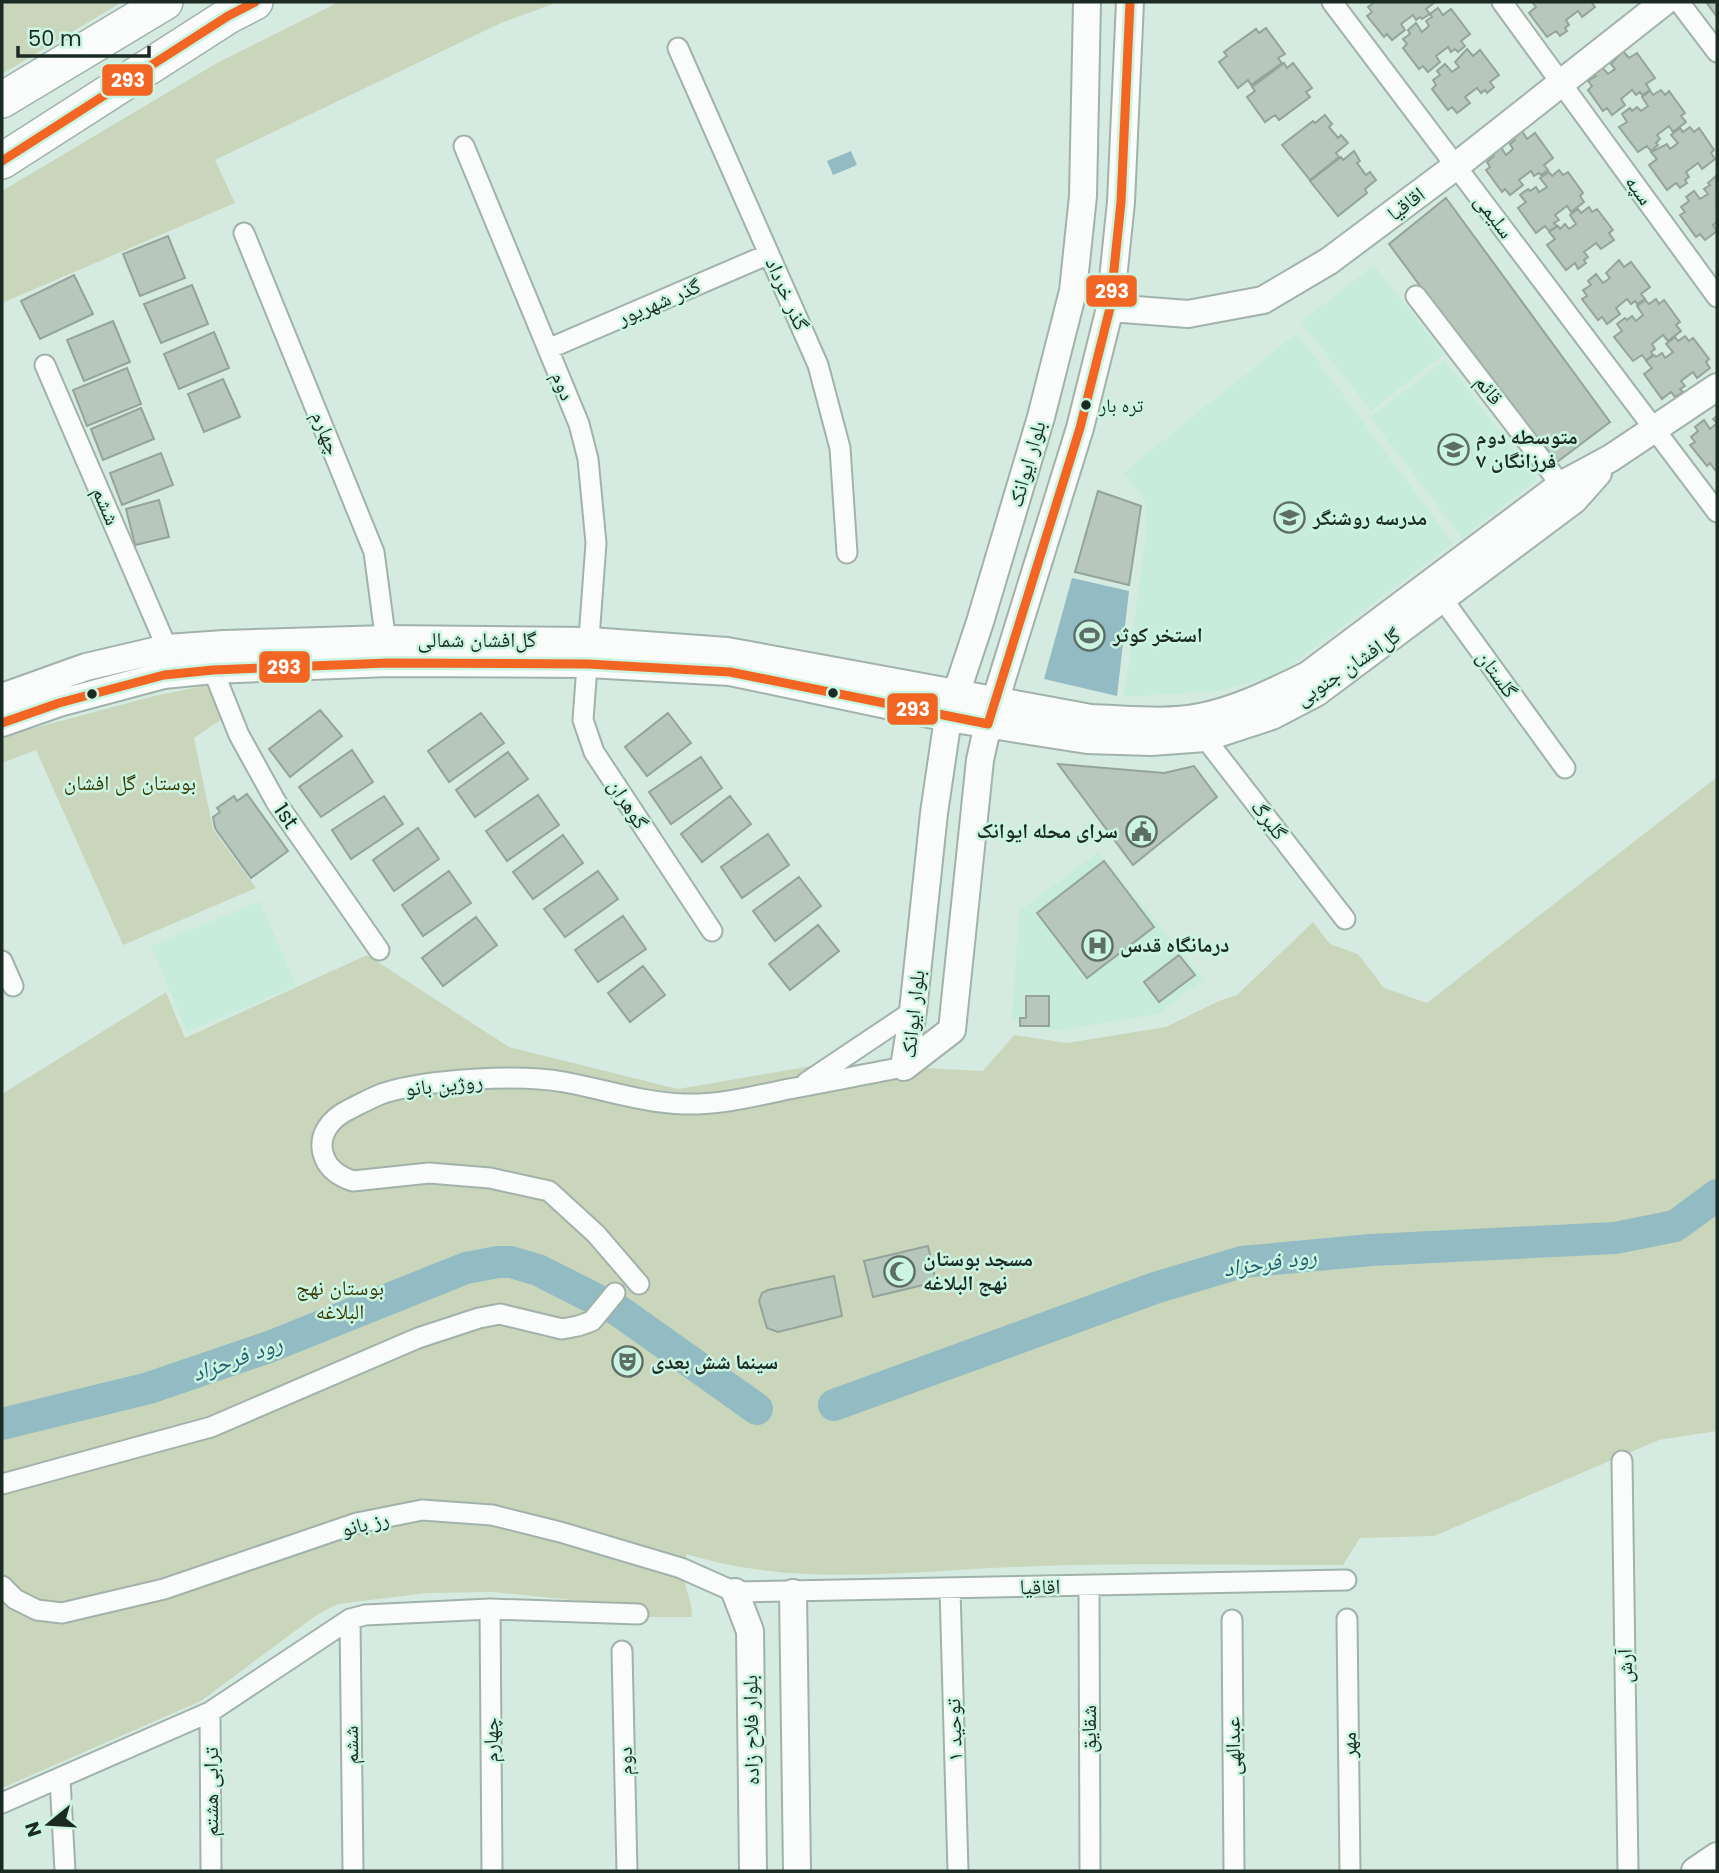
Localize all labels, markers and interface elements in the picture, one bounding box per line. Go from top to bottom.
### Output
scale bar [18,14,149,58]
text: 50 m [28,24,82,53]
line badge: 293 [101,63,154,97]
text: 293 [111,67,145,94]
street label: سپه [1619,169,1660,211]
street label: اقاقیا [1381,180,1431,227]
street label: سلیمی [1468,187,1521,244]
street label: گذر خرداد [759,253,816,335]
street label: گذر شهریور [612,271,705,332]
line badge: 293 [1085,274,1138,308]
text: 293 [1095,278,1129,305]
street label: دوم [545,367,582,405]
street label: قائم [1468,369,1510,411]
place label: تره بار [1098,392,1144,419]
marker: تره بار [1079,398,1093,412]
street label: چهارم [305,406,348,459]
street label: بلوار ایوانک [1000,417,1053,510]
place label: متوسطه دوم فرزانگان ۷ [1476,422,1578,475]
school or university icon: متوسطه دوم فرزانگان ۷ [1436,432,1470,466]
street label: ششم [86,482,127,529]
school or university icon: مدرسه روشنگر [1273,501,1307,535]
place label: مدرسه روشنگر [1312,503,1427,532]
sports icon: استخر کوثر [1073,618,1107,652]
place label: استخر کوثر [1112,620,1203,649]
street label: گل‌افشان جنوبی [1289,620,1406,713]
street label: گل‌افشان شمالی [418,625,537,654]
street label: گلستان [1470,644,1525,704]
line badge: 293 [258,650,311,684]
text: 293 [267,654,301,681]
unlabelled marker [826,686,840,700]
unlabelled marker [85,687,99,701]
line badge: 293 [886,692,939,726]
text: 293 [896,696,930,723]
park label: بوستان گل افشان [64,768,196,797]
street label: گوهران [601,773,656,835]
street label: گلبرگ [1245,794,1294,846]
street label: 1st [267,797,306,834]
public building icon: سرای محله ایوانک [1124,814,1158,848]
place label: سرای محله ایوانک [977,816,1118,845]
hospital icon: درمانگاه قدس [1080,928,1114,962]
place label: درمانگاه قدس [1120,930,1229,959]
street label: بلوار ایوانک [893,968,932,1060]
street label: روژین بانو [404,1066,484,1103]
water label: رود فرحزاد [1221,1240,1319,1284]
place label: مسجد بوستان نهج البلاغه [923,1244,1033,1297]
mosque icon: مسجد بوستان نهج البلاغه [883,1254,917,1288]
park label: بوستان نهج البلاغه [296,1273,384,1326]
water label: رود فرحزاد [187,1327,287,1389]
theatre icon: سینما شش بعدی [611,1345,645,1379]
place label: سینما شش بعدی [651,1347,778,1376]
street label: رز بانو [338,1504,392,1543]
street label: اقاقیا [1019,1572,1061,1601]
street label: آرش [1610,1648,1639,1683]
street label: بلوار فلاح زاده [735,1675,766,1785]
street label: توحید ۱ [938,1698,969,1762]
street label: شقایق [1074,1705,1103,1753]
street label: عبدالهی [1217,1716,1248,1776]
street label: چهارم [476,1717,505,1763]
street label: ششم [336,1725,365,1765]
street label: مهر [1334,1732,1363,1759]
street label: دوم [610,1746,639,1776]
street label: ترابی هشتم [196,1747,225,1837]
north arrow [14,1789,84,1859]
text: N [18,1818,48,1840]

